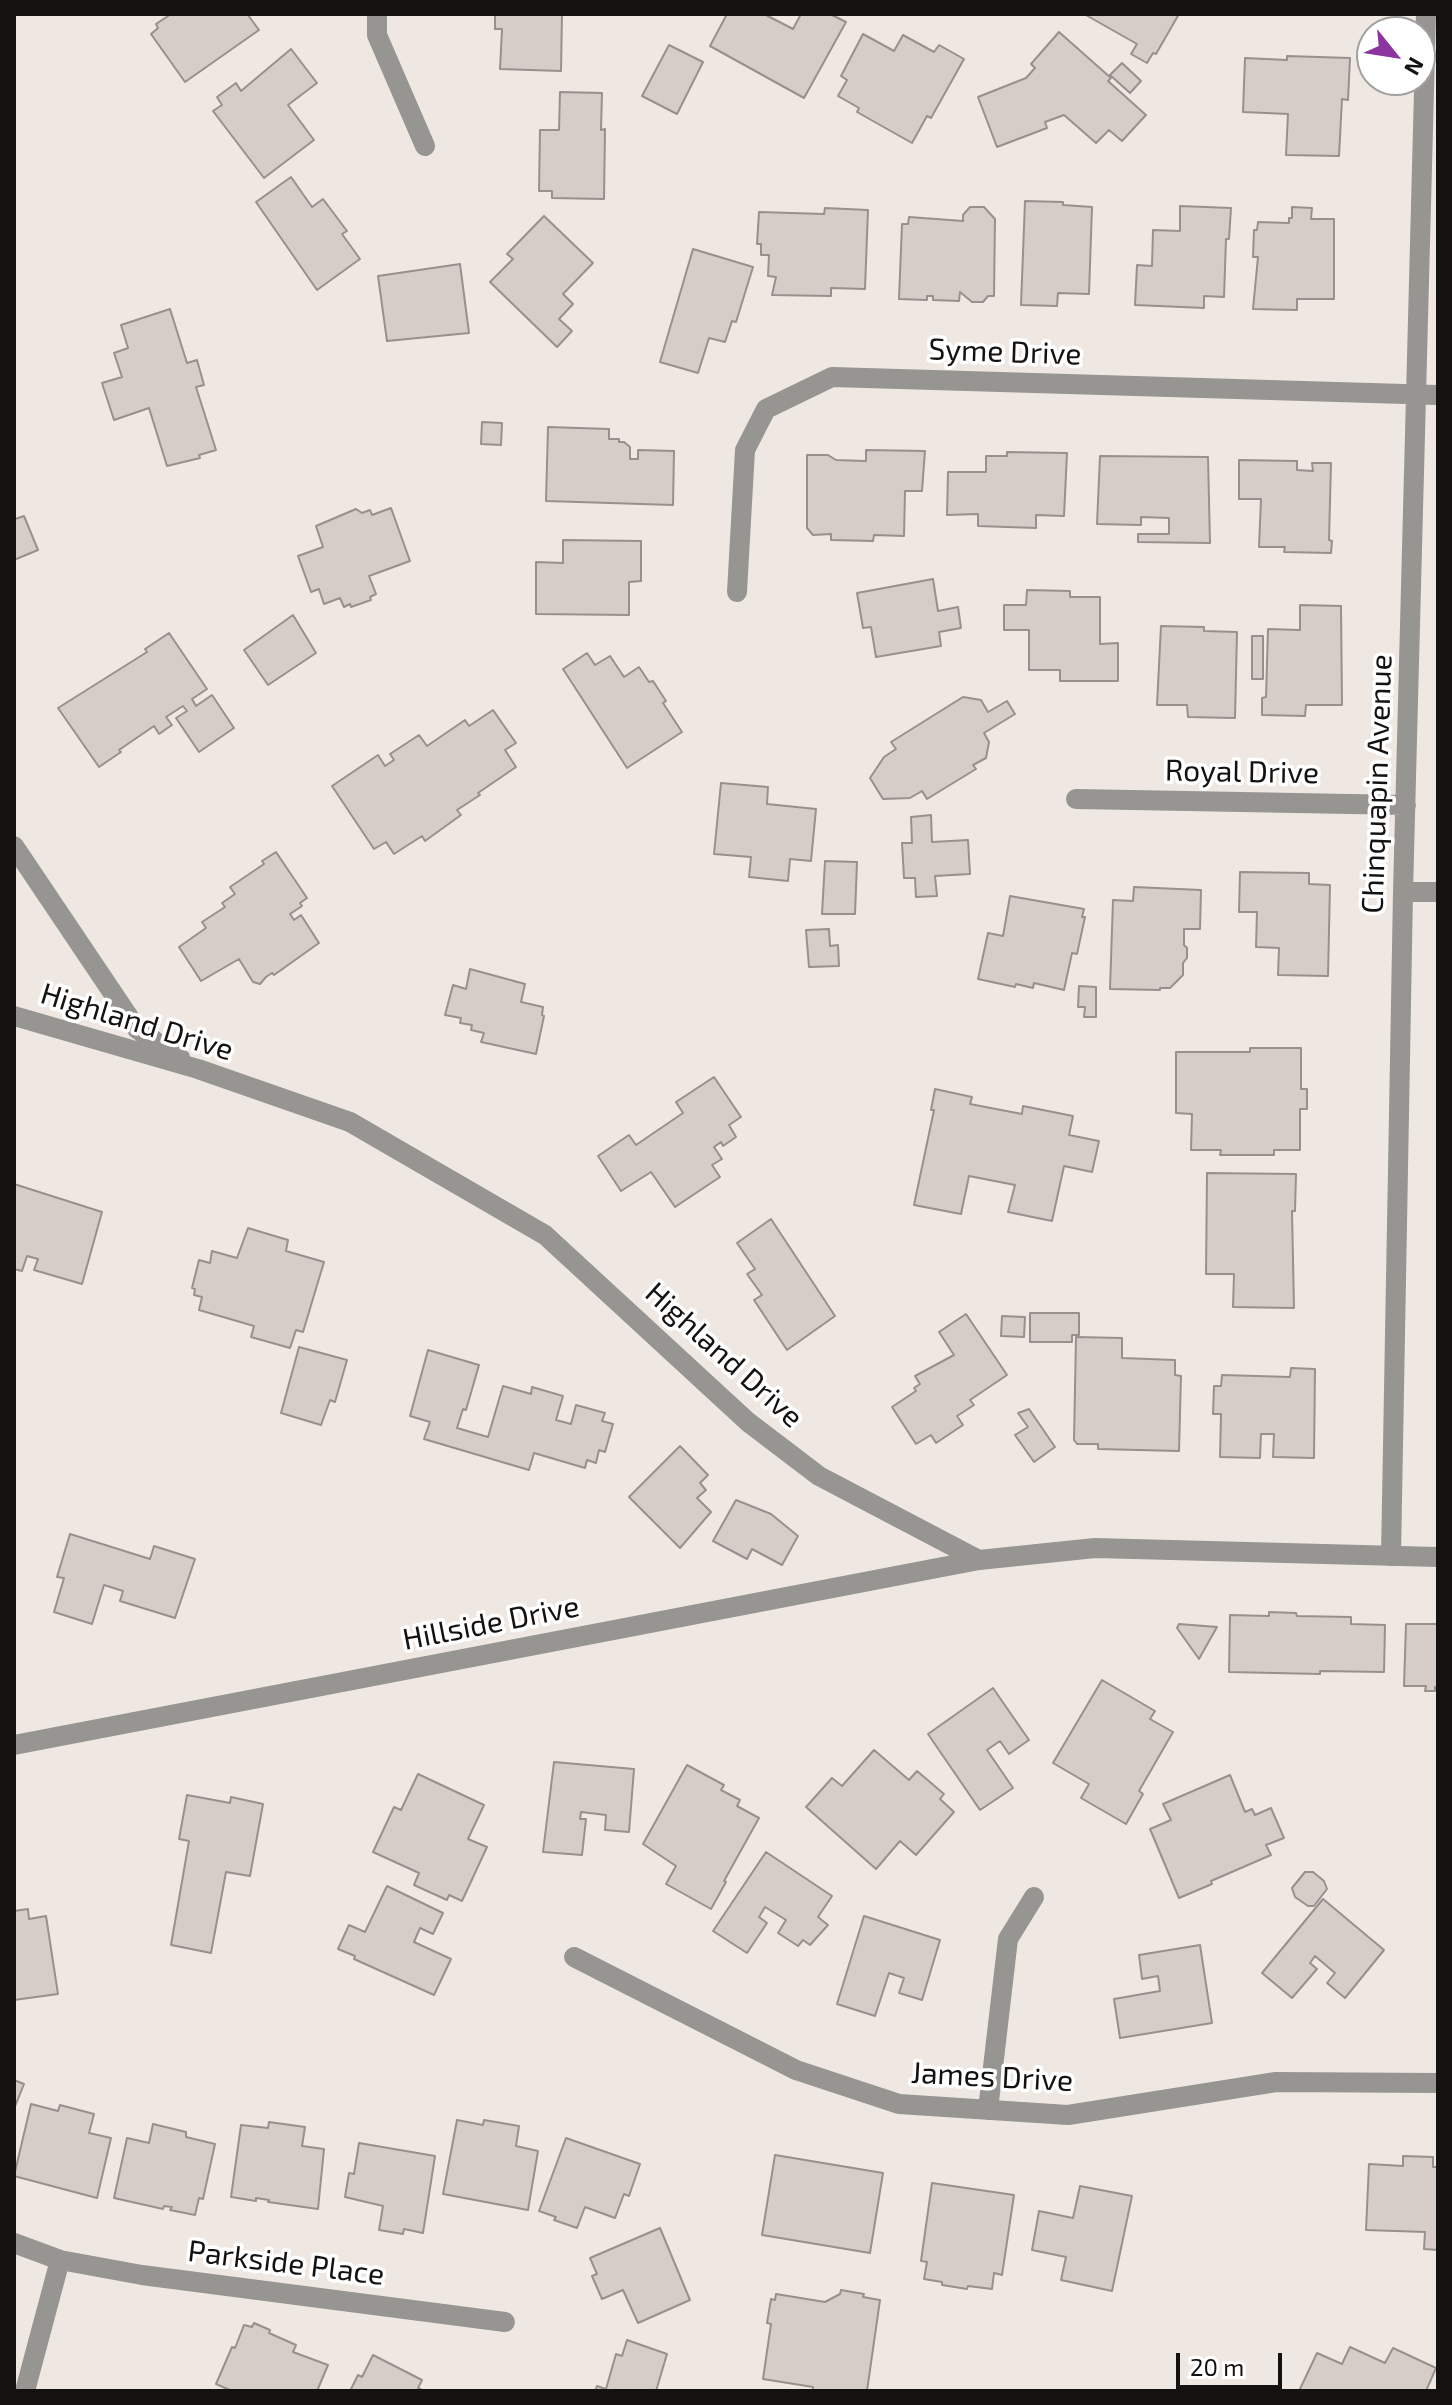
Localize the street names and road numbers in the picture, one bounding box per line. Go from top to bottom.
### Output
street label: Syme Drive [928,331,1082,373]
street label: Chinquapin Avenue [1354,654,1400,914]
street label: Royal Drive [1165,753,1319,791]
street label: Highland Drive [36,976,238,1068]
street label: Highland Drive [638,1275,810,1435]
street label: Hillside Drive [400,1588,582,1658]
street label: James Drive [910,2055,1074,2099]
street label: Parkside Place [186,2233,386,2293]

